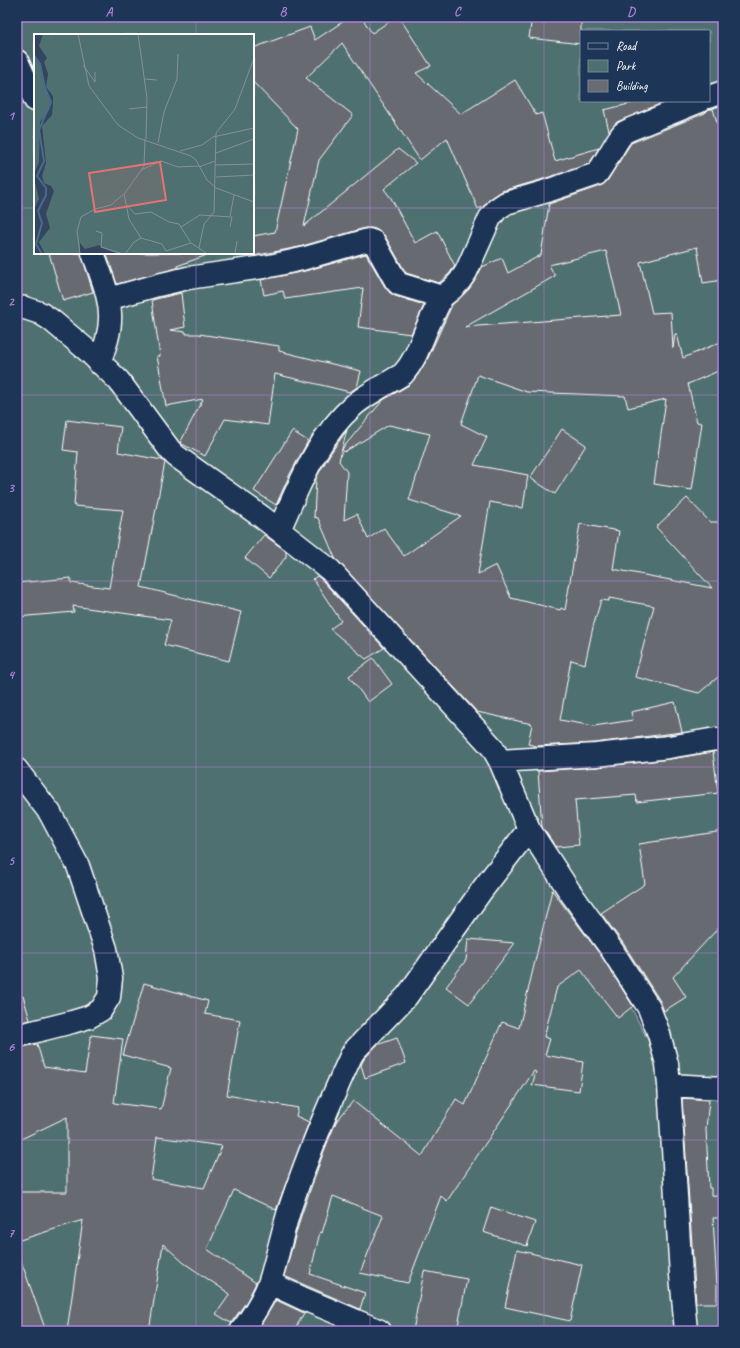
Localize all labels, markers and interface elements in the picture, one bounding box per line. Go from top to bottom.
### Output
text: A [106,4,114,20]
text: B [280,4,288,20]
text: C [454,4,462,20]
text: D [627,4,636,20]
legend [580,30,710,102]
inset map [34,34,254,254]
text: Road [616,38,638,54]
text: Park [616,58,637,74]
text: Building [616,78,648,94]
text: 1 [8,108,16,124]
text: 2 [8,294,15,310]
text: 3 [8,480,15,496]
text: 4 [8,667,16,683]
text: 5 [8,853,15,869]
text: 6 [8,1039,15,1055]
text: 7 [8,1225,15,1241]

